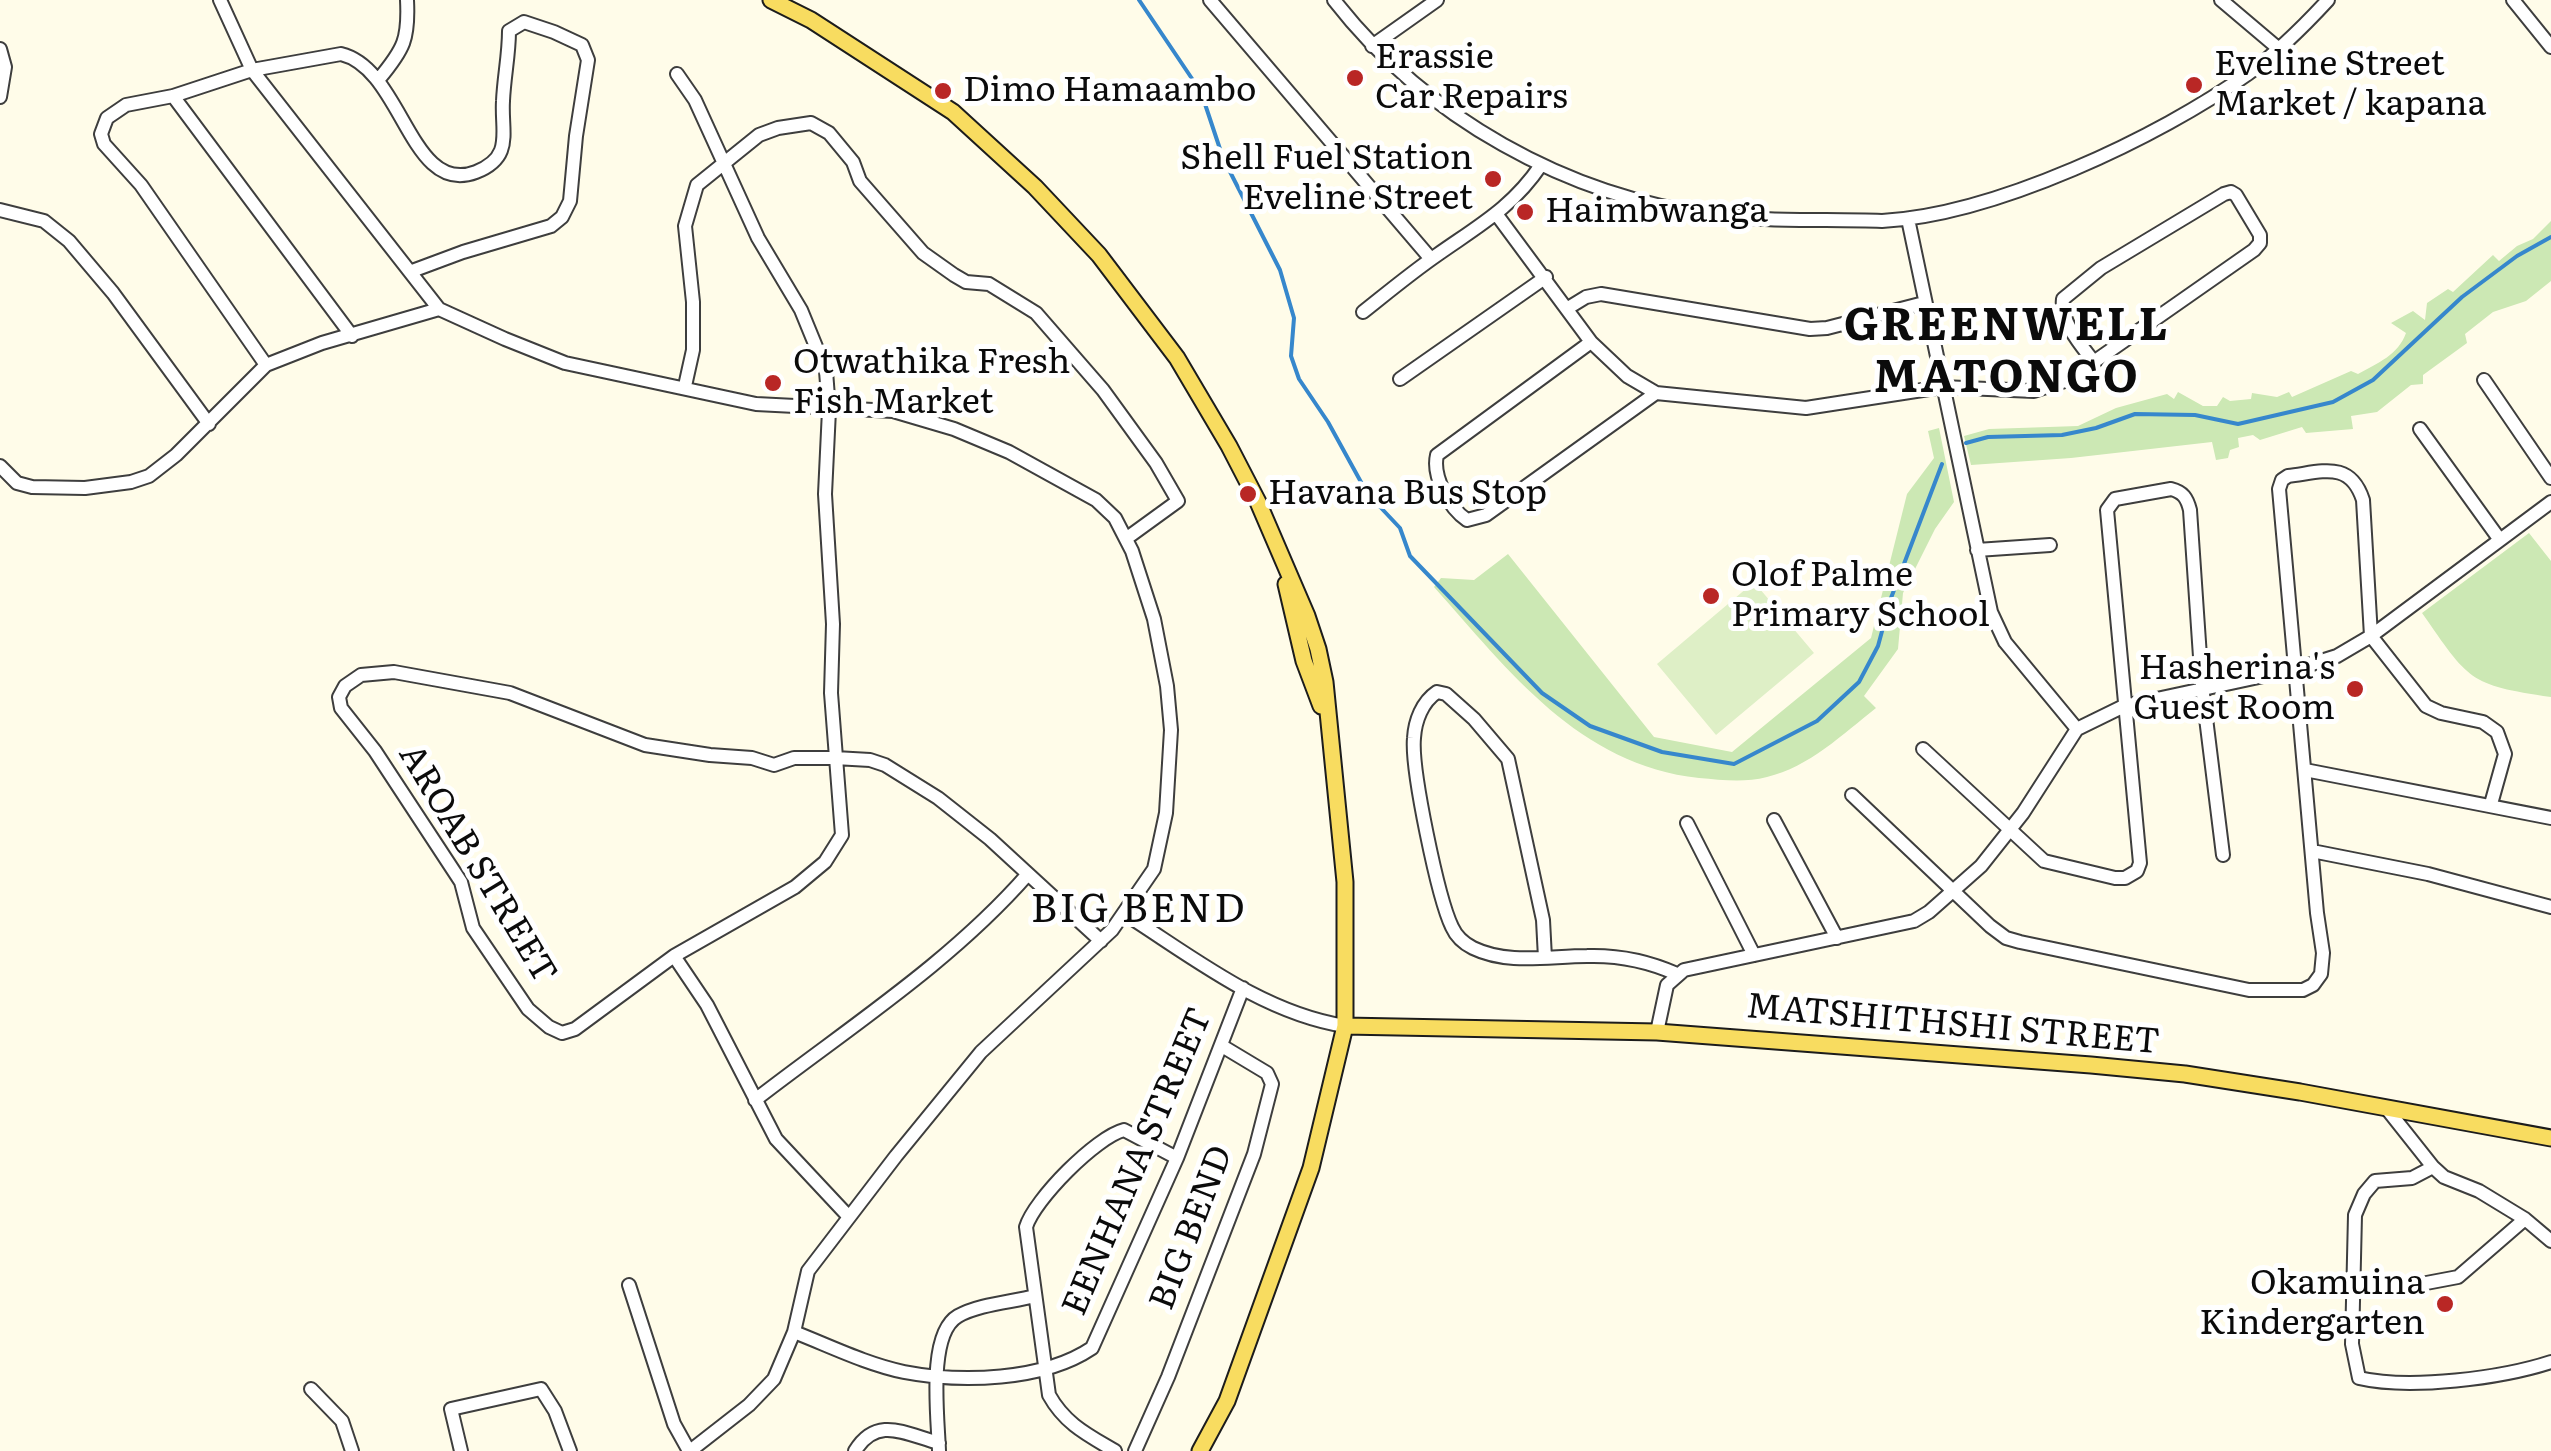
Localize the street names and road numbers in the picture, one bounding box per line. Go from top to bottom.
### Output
street label: AROAB STREET [389,737,565,991]
street label: MATSHITHSHI STREET [1745,986,2161,1064]
street label: EENHANA STREET [1054,1002,1222,1322]
street label: BIG BEND [1142,1140,1242,1316]

